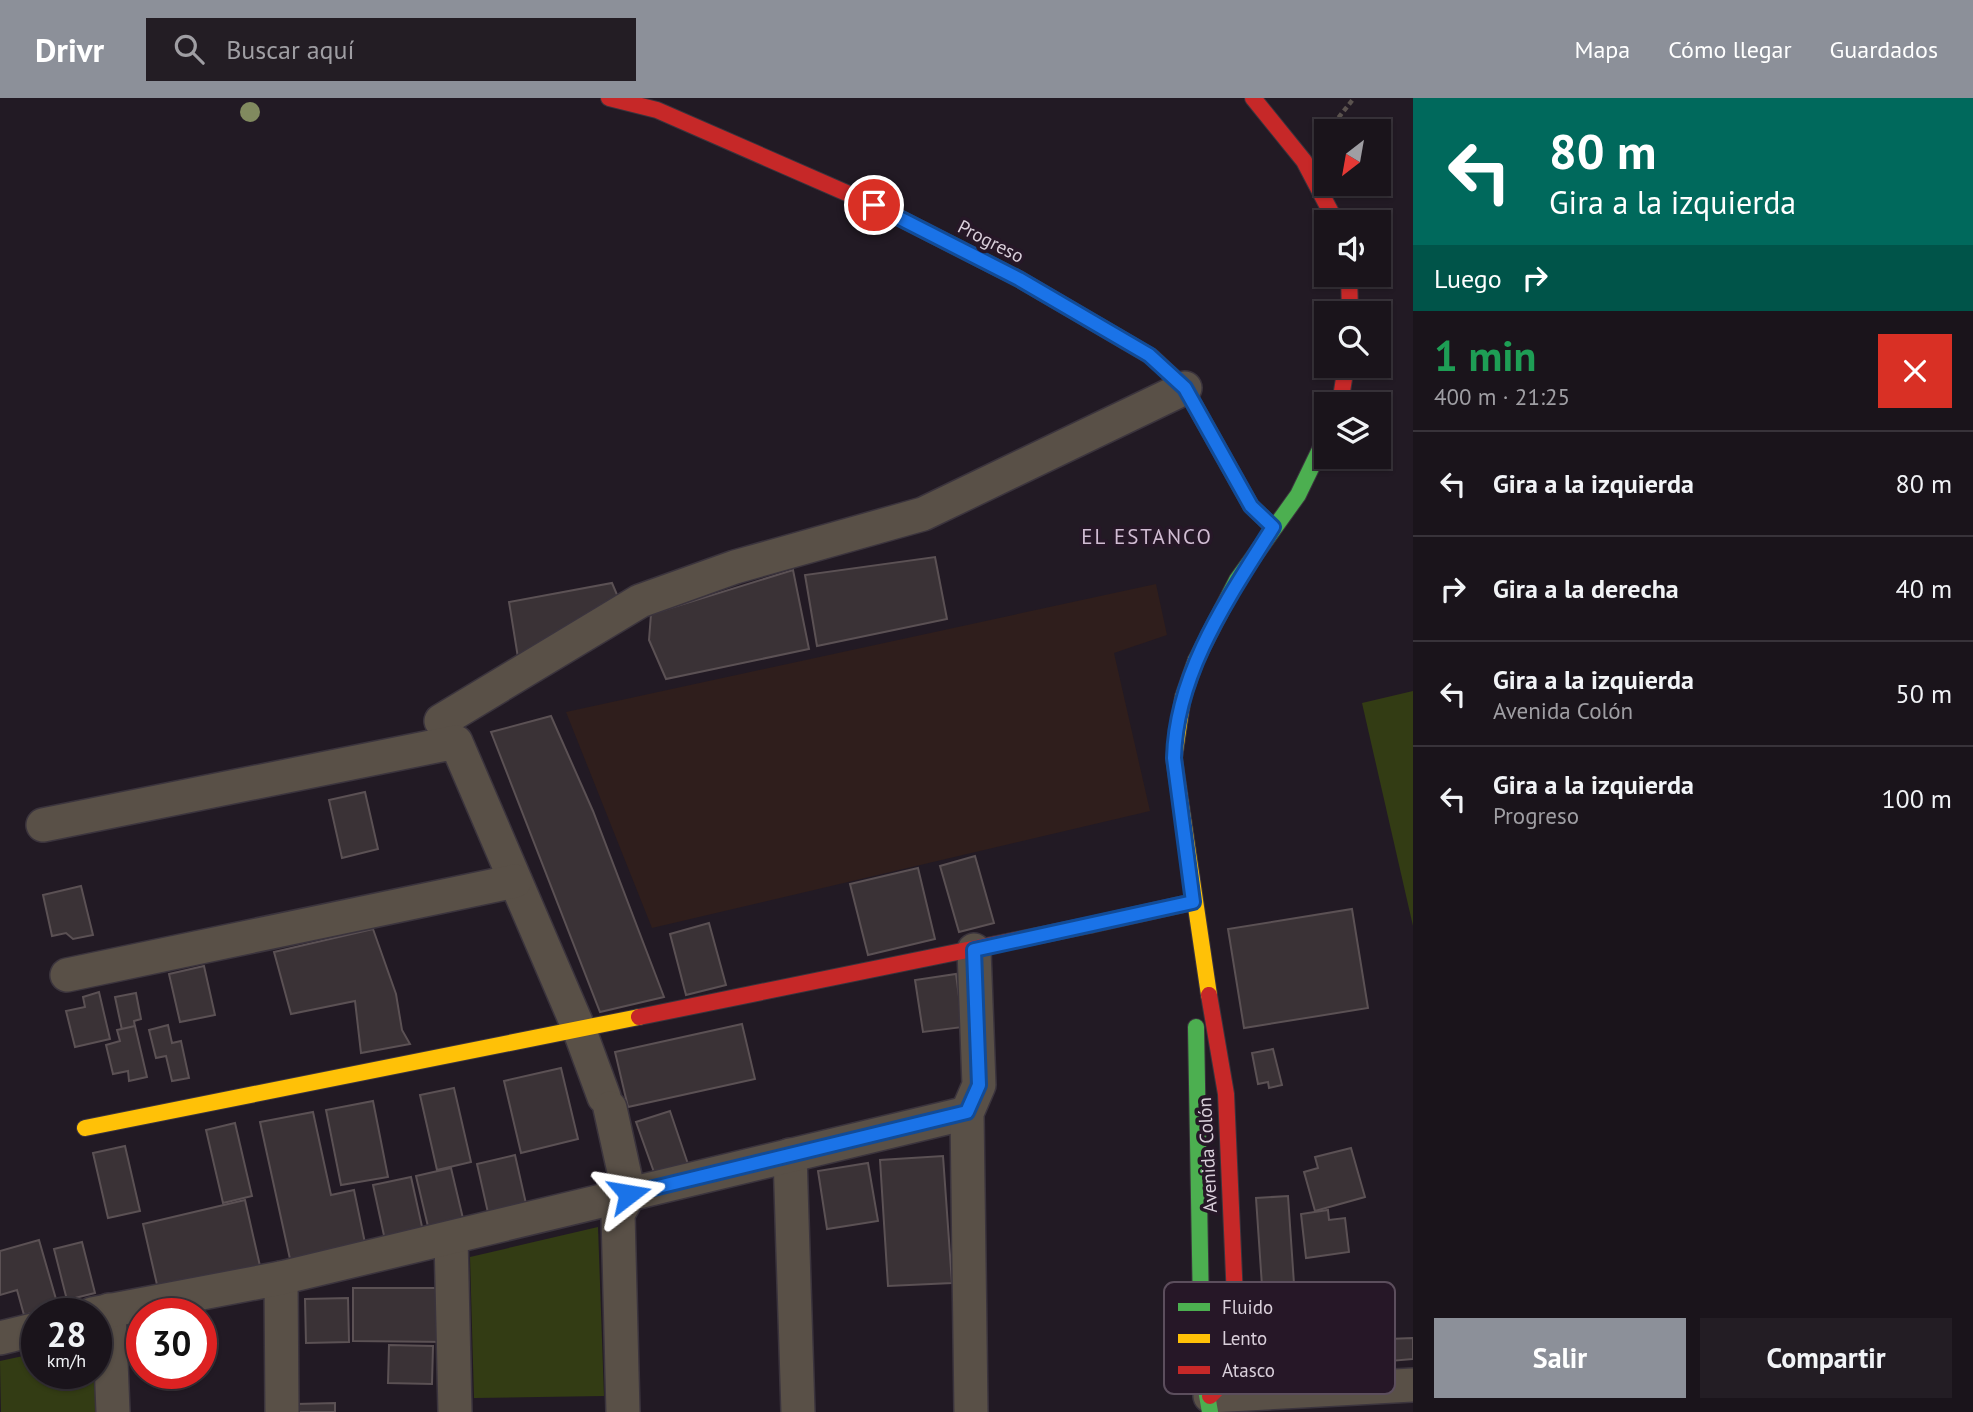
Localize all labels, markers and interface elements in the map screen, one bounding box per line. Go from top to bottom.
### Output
search box [146,18,636,81]
text: Drivr [35,28,104,71]
icon: search [170,30,208,68]
text: Buscar aquí [226,33,355,66]
text: Mapa [1574,34,1630,65]
text: Cómo llegar [1668,34,1792,65]
text: Guardados [1830,34,1938,65]
north arrow [1314,119,1391,196]
map controls [1314,119,1391,469]
text: 80 m [1549,119,1656,183]
icon: left [1434,126,1525,217]
pin [844,175,904,235]
text: Gira a la izquierda [1549,181,1796,223]
icon: arrive [855,186,893,224]
button: sound [1314,210,1391,287]
street label: Progreso [954,214,1028,268]
icon: right [1516,259,1554,297]
text: Luego [1434,262,1502,295]
button: search [1314,301,1391,378]
text: 1 min [1434,328,1536,383]
button: close [1878,334,1952,408]
text: 400 m · 21:25 [1434,382,1570,411]
button: layers [1314,392,1391,469]
icon: left [1434,465,1472,503]
text: Gira a la izquierda [1493,467,1694,500]
text: 80 m [1896,467,1952,500]
district label: EL ESTANCO [1081,523,1213,550]
icon: right [1434,570,1472,608]
text: Gira a la derecha [1493,572,1679,605]
text: 40 m [1896,572,1952,605]
text: Gira a la izquierda [1493,663,1694,696]
icon: left [1434,675,1472,713]
text: 50 m [1896,677,1952,710]
text: Avenida Colón [1493,696,1633,725]
text: Gira a la izquierda [1493,768,1694,801]
icon: left [1434,780,1472,818]
text: 100 m [1881,782,1952,815]
text: Progreso [1493,801,1579,830]
street label: Avenida Colón [1192,1097,1222,1213]
position arrow [592,1157,666,1231]
legend [1164,1282,1395,1394]
text: Fluido [1222,1295,1273,1319]
speed limit sign: 30 [126,1298,217,1389]
text: 28 [47,1311,86,1357]
button: Salir [1434,1318,1686,1398]
button: Compartir [1700,1318,1952,1398]
text: Lento [1222,1326,1267,1350]
text: km/h [47,1349,86,1372]
text: Atasco [1222,1358,1275,1382]

